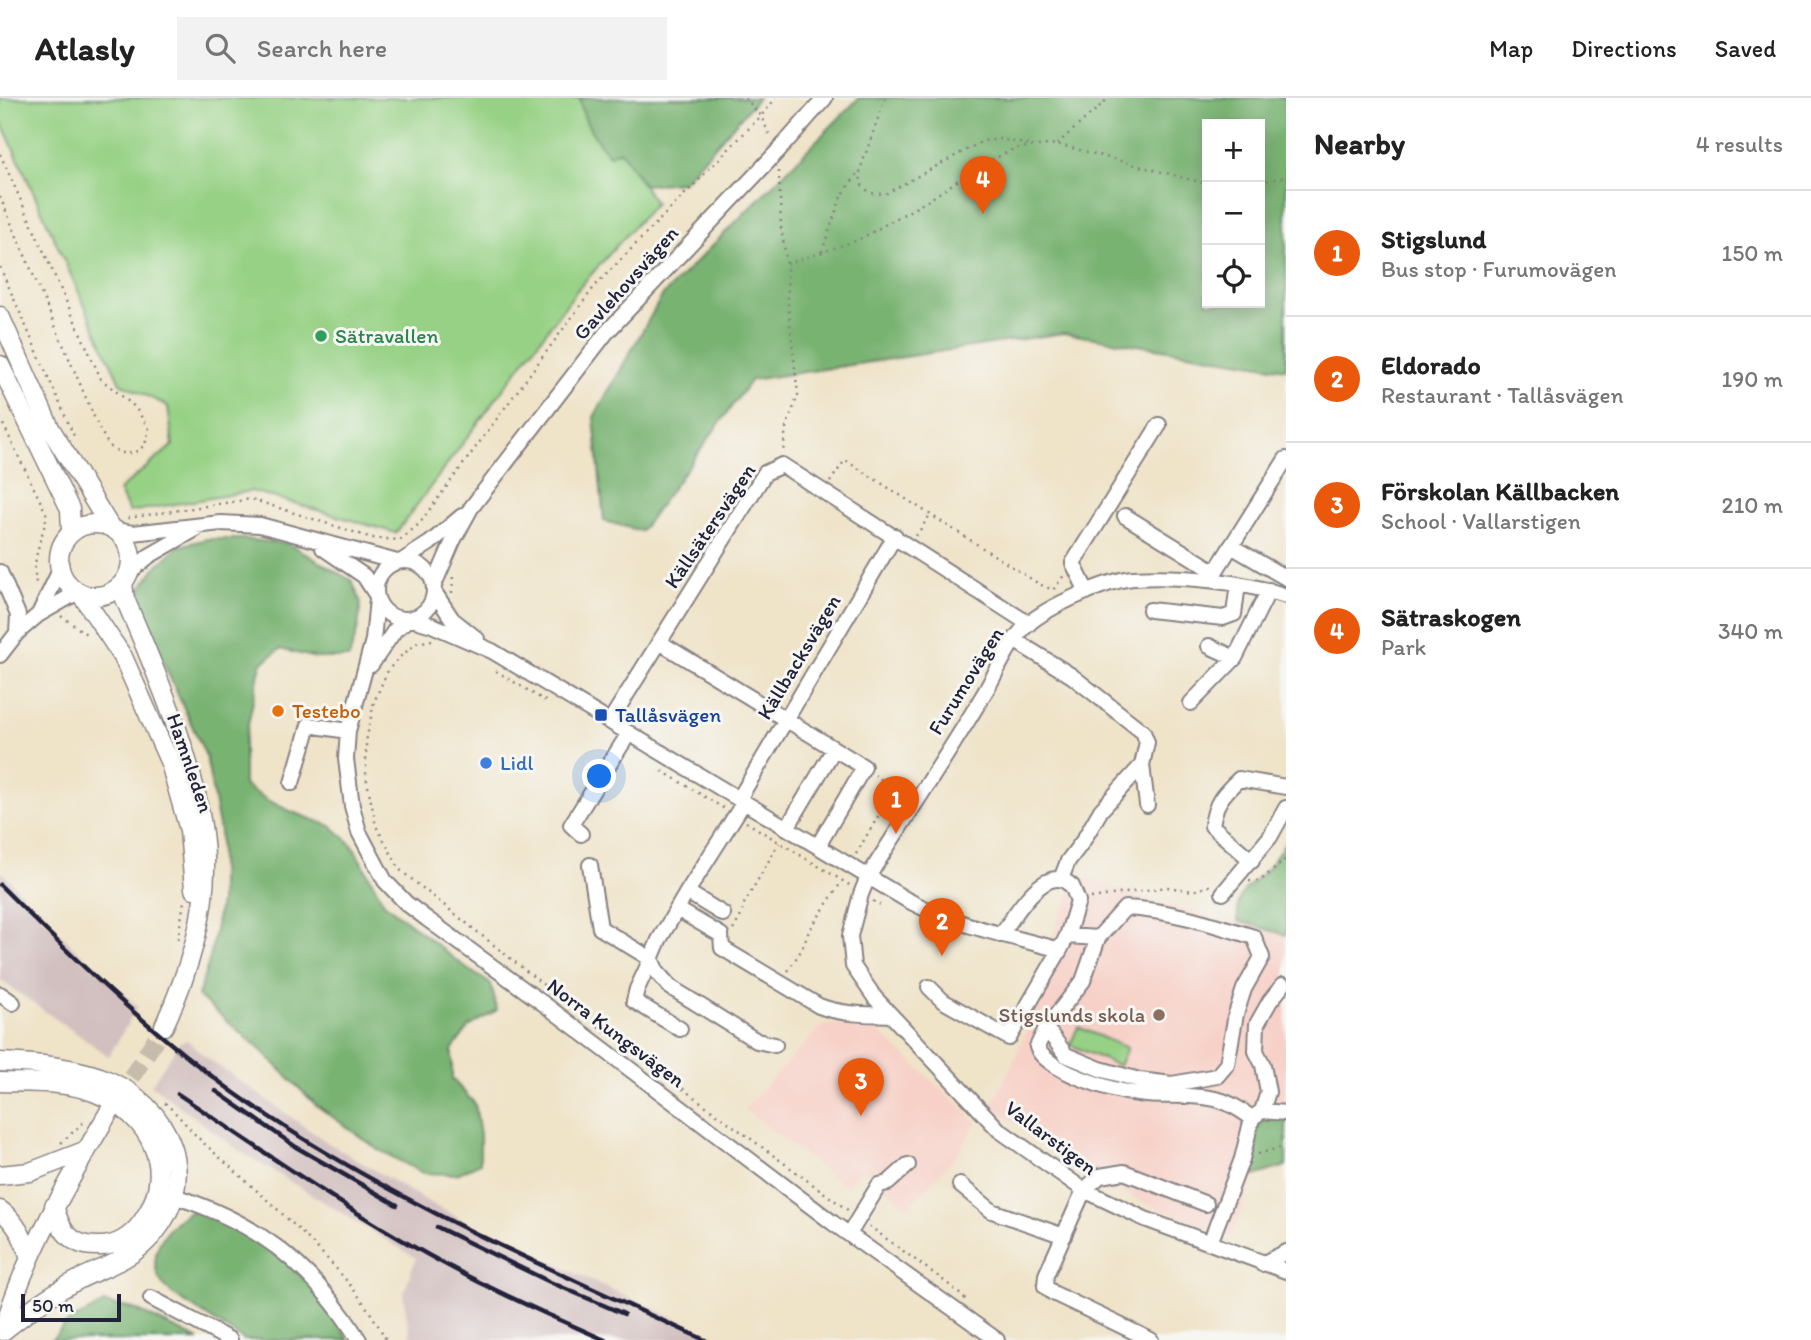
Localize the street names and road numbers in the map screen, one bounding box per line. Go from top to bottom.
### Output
street label: Gavlehovsvägen [568,221,683,345]
street label: Källsätersvägen [659,459,761,593]
street label: Källbacksvägen [751,590,846,724]
street label: Furumovägen [923,622,1009,739]
street label: Hamnleden [162,710,219,816]
street label: Norra Kungsvägen [543,973,690,1092]
street label: Vallarstigen [1001,1095,1102,1180]

